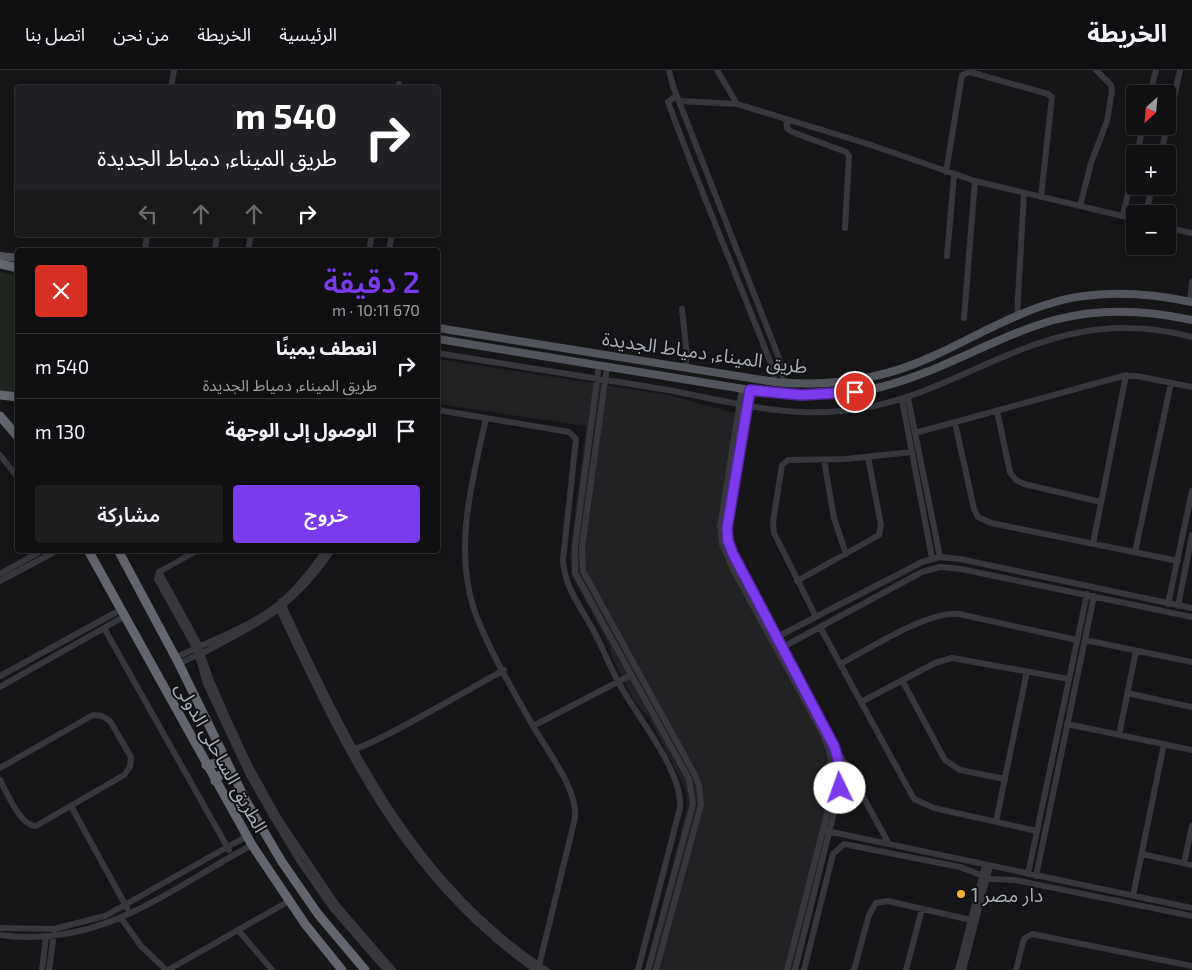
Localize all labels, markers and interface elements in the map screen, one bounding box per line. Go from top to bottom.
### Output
text: الخريطة [1087,18,1167,47]
text: اتصل بنا [25,23,85,45]
text: من نحن [113,23,169,45]
text: الخريطة [197,23,251,45]
text: الرئيسية [279,23,337,45]
north arrow [1126,85,1176,135]
map controls [1126,85,1176,255]
text: 540 m [235,94,337,136]
icon: right [355,105,420,170]
text: طريق الميناء, دمياط الجديدة [97,144,337,170]
button: + [1126,145,1176,195]
icon: left [134,200,162,228]
icon: ahead [187,200,215,228]
icon: ahead [240,200,268,228]
icon: right [293,200,321,228]
button: − [1126,205,1176,255]
text: 2 دقيقة [323,263,420,299]
button: close [35,265,87,317]
text: 670 m · 10:11 [332,300,420,319]
street label: طريق الميناء, دمياط الجديدة [601,326,809,379]
text: انعطف يمينًا [276,336,377,359]
icon: right [392,352,420,380]
text: 540 m [35,355,89,378]
pin [834,371,876,413]
text: طريق الميناء, دمياط الجديدة [203,375,377,394]
icon: arrive [841,378,869,406]
icon: arrive [392,417,420,445]
text: الوصول إلى الوجهة [225,418,377,441]
text: 130 m [35,420,86,443]
button: مشاركة [35,485,223,543]
button: خروج [233,485,420,543]
street label: الطريق الساحلى الدولى [170,678,273,837]
position arrow [813,761,865,813]
place label: دار مصر 1 [971,883,1043,907]
marker: دار مصر 1 [955,888,967,900]

